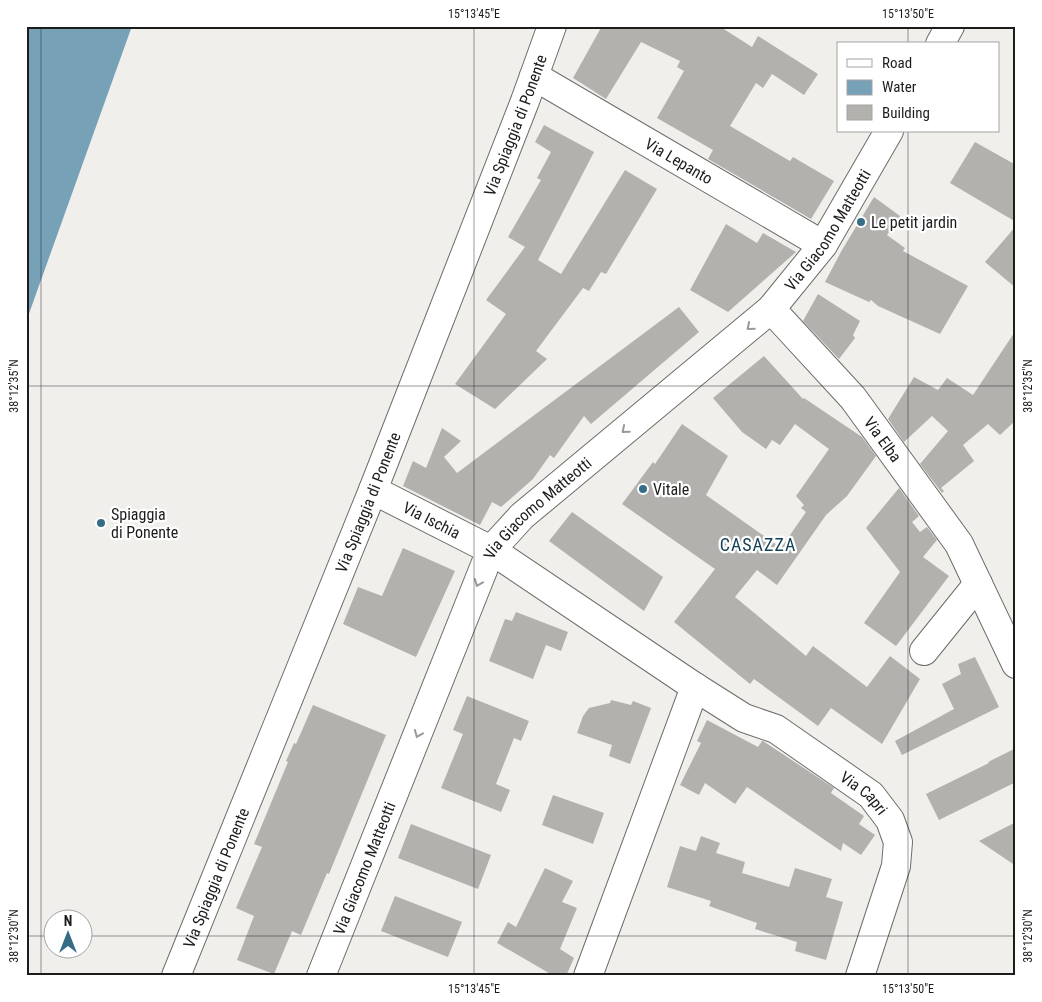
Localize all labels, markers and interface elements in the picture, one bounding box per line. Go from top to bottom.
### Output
text: 15°13'45"E [448,7,500,21]
text: 15°13'50"E [882,7,934,21]
legend [837,42,1000,132]
street label: Via Spiaggia di Ponente [480,52,551,199]
text: Road [882,54,912,72]
text: Water [882,78,917,96]
text: Building [882,104,930,122]
street label: Via Lepanto [642,134,716,188]
street label: Via Giacomo Matteotti [781,166,875,295]
place label: Le petit jardin [871,213,957,232]
marker: Le petit jardin [855,216,867,228]
one-way arrow [747,321,756,329]
text: 38°12'35"N [7,359,21,413]
text: 38°12'35"N [1021,359,1035,413]
street label: Via Elba [860,413,905,466]
one-way arrow [622,425,631,433]
street label: Via Spiaggia di Ponente [332,430,405,576]
street label: Via Giacomo Matteotti [479,453,595,562]
place label: Vitale [653,480,689,499]
marker: Vitale [637,483,649,495]
street label: Via Ischia [400,498,463,543]
place label: Spiaggia di Ponente [111,505,178,542]
marker: Spiaggia di Ponente [95,517,107,529]
district label: CASAZZA [720,534,796,555]
one-way arrow [474,578,485,587]
one-way arrow [414,729,424,738]
street label: Via Capri [836,768,891,819]
street label: Via Giacomo Matteotti [329,799,400,938]
street label: Via Spiaggia di Ponente [179,805,253,951]
text: 38°12'30"N [7,909,21,963]
text: 38°12'30"N [1021,909,1035,963]
north arrow [42,910,92,960]
text: N [64,913,72,929]
text: 15°13'45"E [448,982,500,996]
text: 15°13'50"E [882,982,934,996]

